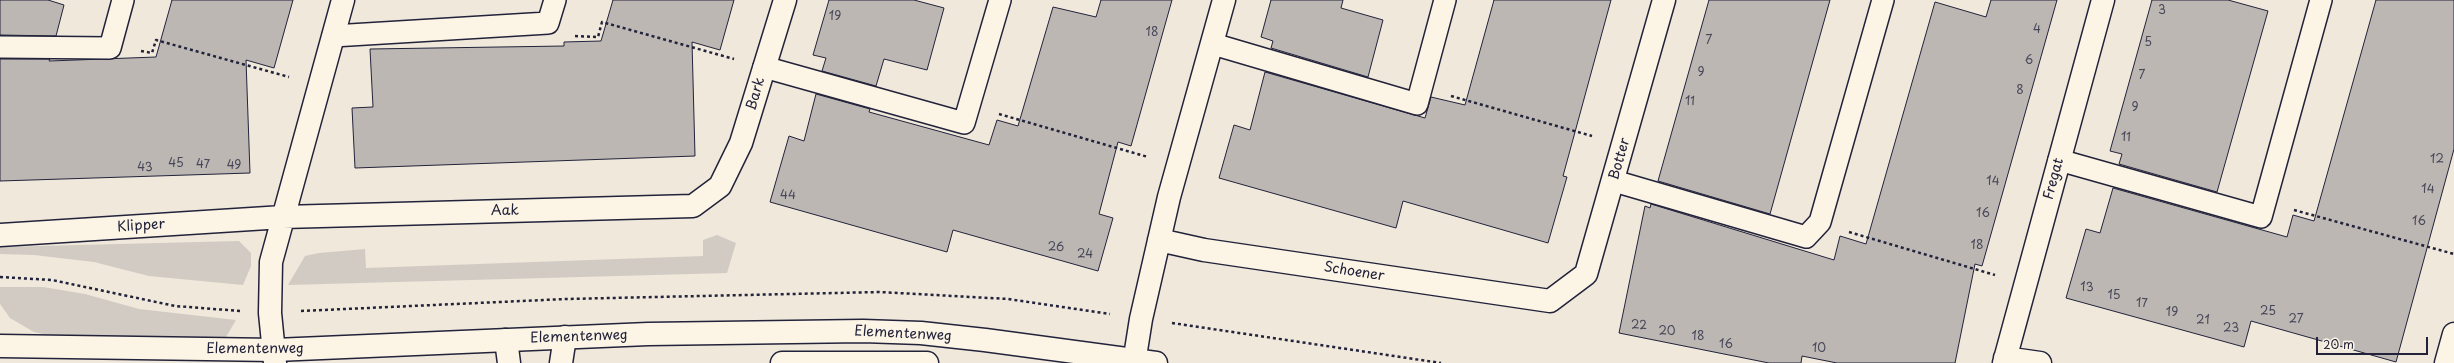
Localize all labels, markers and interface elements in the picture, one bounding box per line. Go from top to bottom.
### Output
house number: 3 [2158,4,2166,18]
house number: 19 [829,10,841,24]
house number: 4 [2033,23,2041,37]
house number: 18 [1146,26,1158,40]
house number: 7 [1706,34,1712,48]
house number: 5 [2144,36,2152,50]
house number: 6 [2025,54,2033,68]
house number: 9 [1697,66,1705,80]
house number: 7 [2139,69,2145,83]
street label: Bark [743,75,769,113]
house number: 8 [2016,84,2024,98]
house number: 11 [1685,95,1695,109]
house number: 9 [2131,101,2139,115]
house number: 11 [2121,131,2131,145]
street label: Botter [1606,136,1634,182]
house number: 12 [2430,153,2444,167]
street label: Fregat [2040,156,2068,202]
house number: 45 [168,157,184,171]
house number: 47 [196,158,210,172]
house number: 49 [227,159,241,173]
house number: 43 [137,161,153,175]
house number: 14 [1986,175,2000,189]
house number: 14 [2421,183,2435,197]
house number: 44 [780,189,796,203]
street label: Aak [491,202,519,220]
house number: 16 [1976,207,1990,221]
house number: 16 [2412,215,2426,229]
street label: Klipper [117,216,165,236]
house number: 18 [1971,239,1983,253]
house number: 26 [1048,241,1064,255]
house number: 24 [1077,248,1093,262]
street label: Schoener [1322,259,1386,285]
house number: 13 [2080,281,2094,295]
house number: 15 [2107,289,2121,303]
house number: 17 [2136,297,2148,311]
house number: 25 [2260,305,2276,319]
house number: 19 [2166,306,2178,320]
house number: 27 [2289,313,2303,327]
house number: 21 [2196,314,2210,328]
house number: 22 [1631,319,1647,333]
house number: 23 [2223,322,2239,336]
street label: Elementenweg [854,323,952,345]
house number: 20 [1658,325,1676,339]
street label: Elementenweg [530,327,628,347]
scale bar [2318,329,2430,355]
house number: 18 [1692,330,1704,344]
text: 20 m [2323,335,2354,353]
house number: 16 [1719,338,1733,352]
street label: Elementenweg [206,341,304,357]
house number: 10 [1812,342,1826,356]

